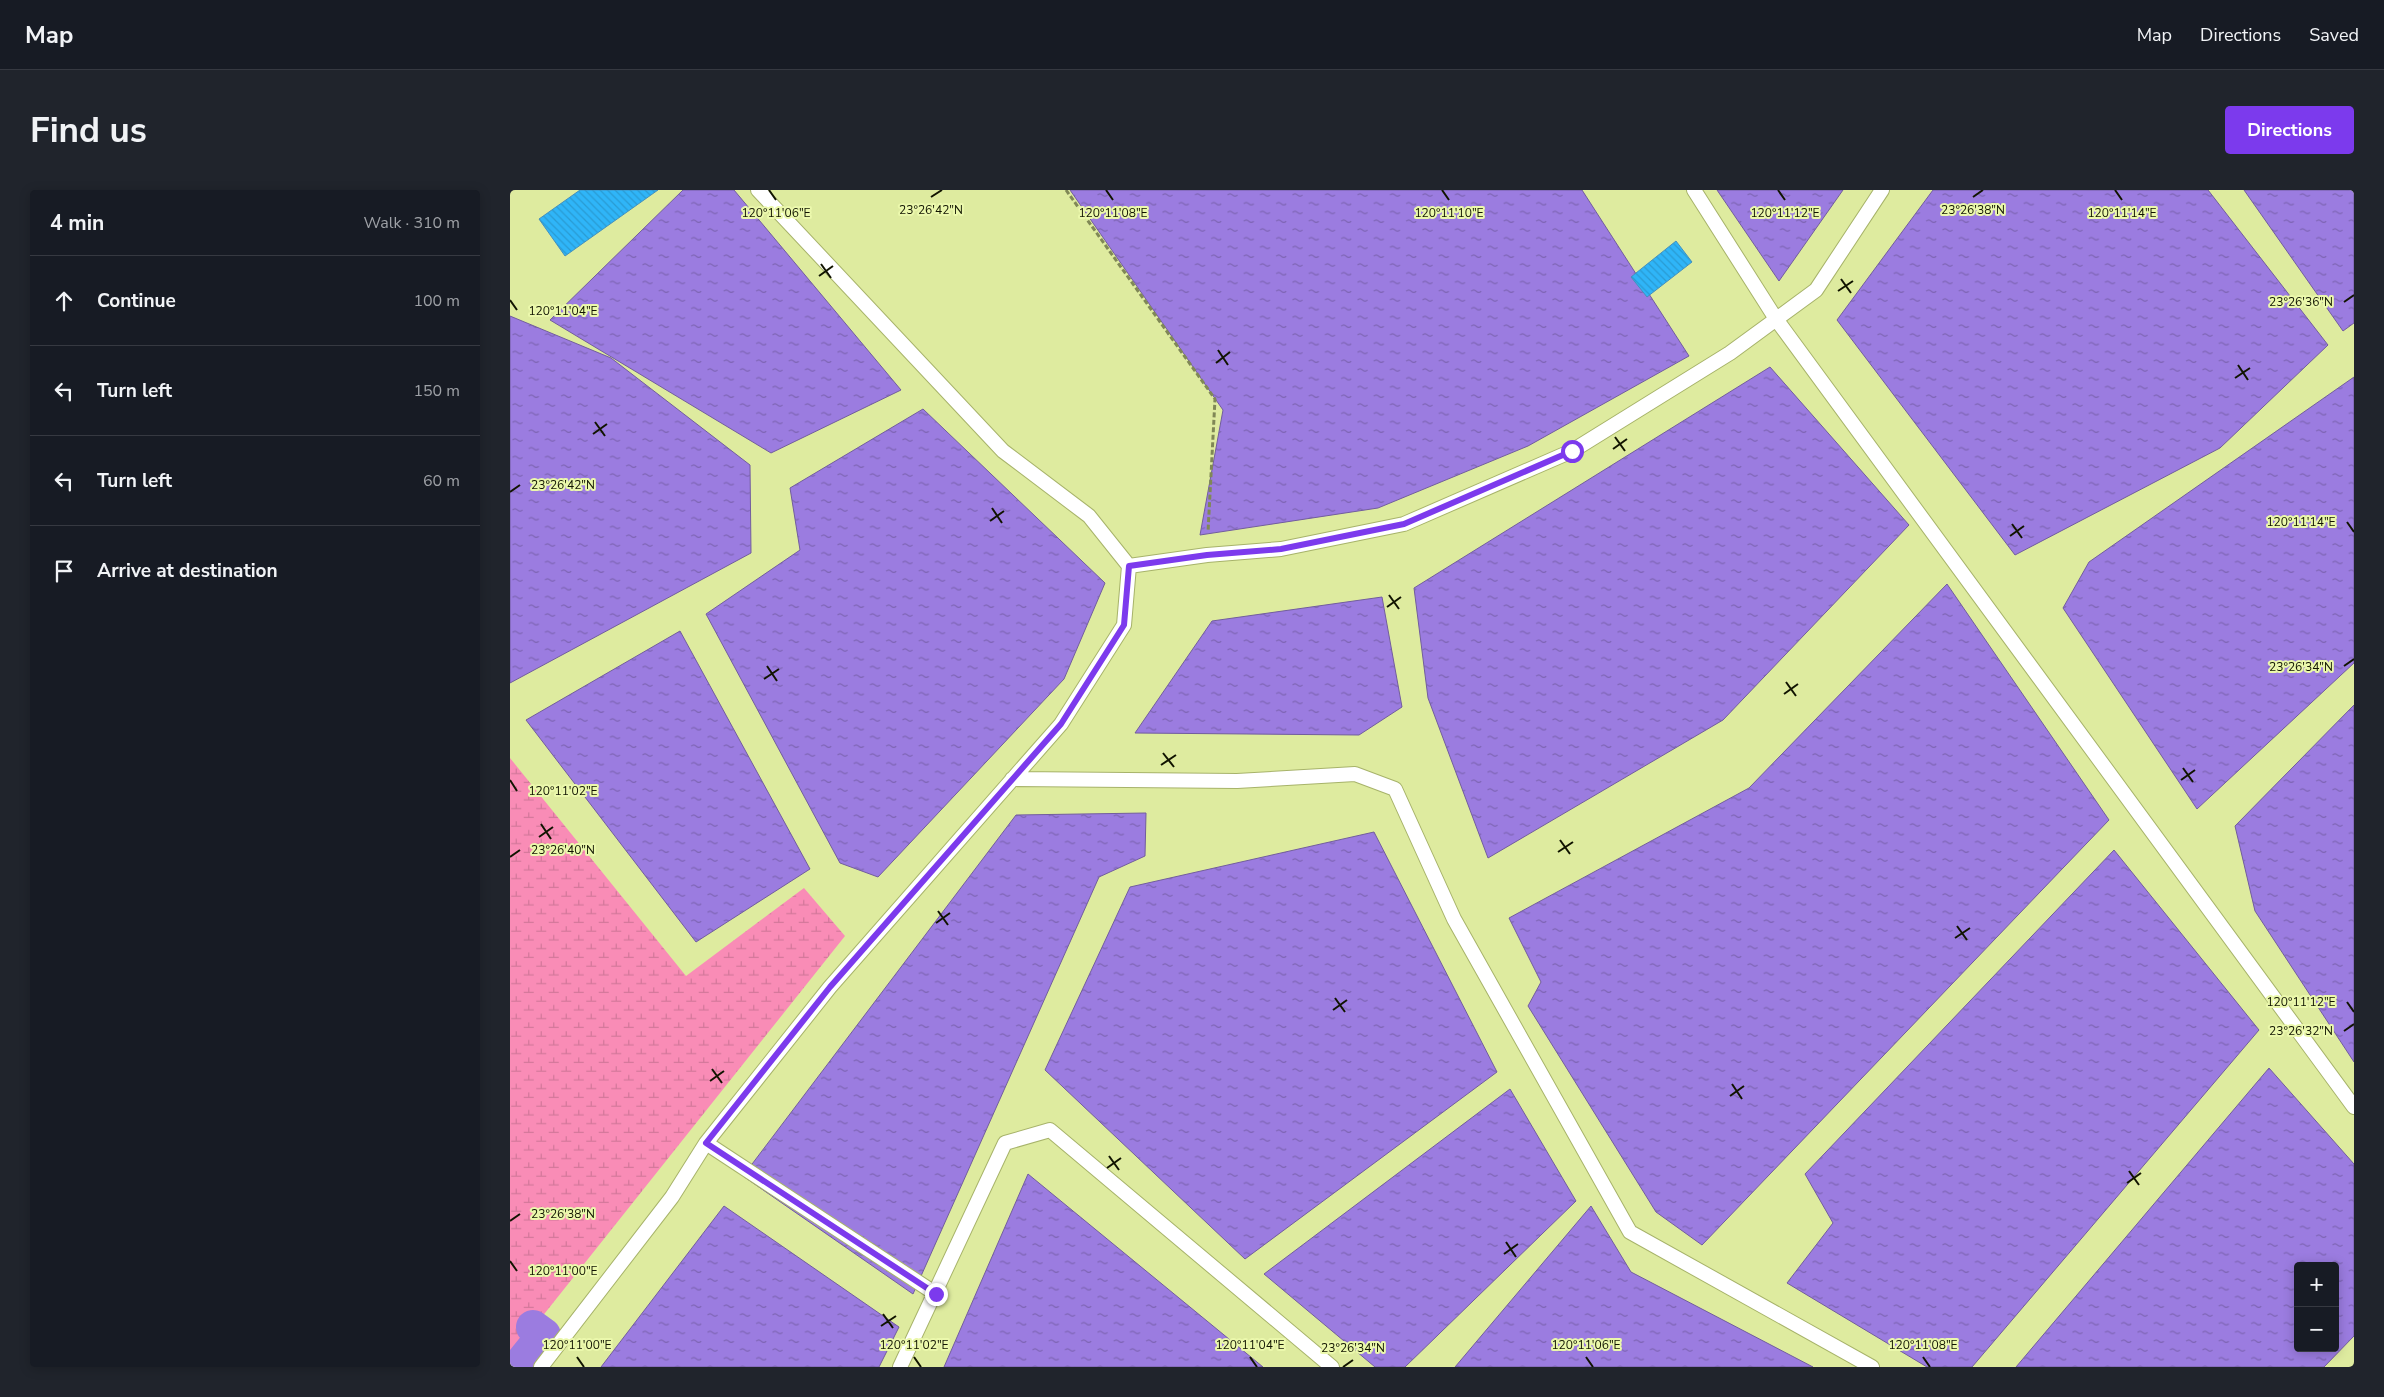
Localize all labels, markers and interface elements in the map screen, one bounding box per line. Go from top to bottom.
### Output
text: Map [25,19,73,51]
text: Map [2137,23,2172,47]
text: Directions [2200,23,2281,47]
text: Saved [2309,23,2359,47]
button: Directions [2225,106,2354,154]
text: Find us [30,107,147,154]
text: 23°26'42"N [899,202,963,218]
text: 23°26'38"N [1941,202,2005,218]
text: 120°11'06"E [741,205,811,221]
text: 120°11'08"E [1078,205,1148,221]
text: 120°11'10"E [1414,205,1484,221]
text: 120°11'12"E [1750,205,1820,221]
text: 120°11'14"E [2087,205,2157,221]
text: 4 min [50,209,104,237]
text: Walk · 310 m [364,212,460,234]
icon: ahead [50,287,78,315]
text: Continue [97,288,176,314]
text: 100 m [413,290,460,312]
text: 23°26'36"N [2269,294,2333,310]
text: 120°11'04"E [528,303,598,319]
icon: left [50,377,78,405]
text: Turn left [97,378,172,404]
text: 150 m [413,380,460,402]
route start [1561,440,1584,463]
icon: left [50,467,78,495]
text: Turn left [97,468,172,494]
text: 60 m [423,470,460,492]
text: 23°26'42"N [531,477,595,493]
text: 120°11'14"E [2266,514,2336,530]
icon: arrive [50,557,78,585]
text: Arrive at destination [97,558,278,584]
text: 23°26'34"N [2269,659,2333,675]
text: 120°11'02"E [528,783,598,799]
text: 23°26'40"N [531,842,595,858]
text: 120°11'12"E [2266,994,2336,1010]
text: 23°26'32"N [2269,1023,2333,1039]
text: 23°26'38"N [531,1206,595,1222]
map controls [2294,1262,2339,1352]
button: + [2294,1262,2339,1307]
text: 120°11'00"E [528,1263,598,1279]
route end [925,1283,948,1306]
button: − [2294,1307,2339,1352]
text: 120°11'00"E [542,1337,612,1353]
text: 120°11'02"E [879,1337,949,1353]
text: 120°11'04"E [1215,1337,1285,1353]
text: 120°11'06"E [1551,1337,1621,1353]
text: 120°11'08"E [1888,1337,1958,1353]
text: 23°26'34"N [1321,1340,1385,1356]

